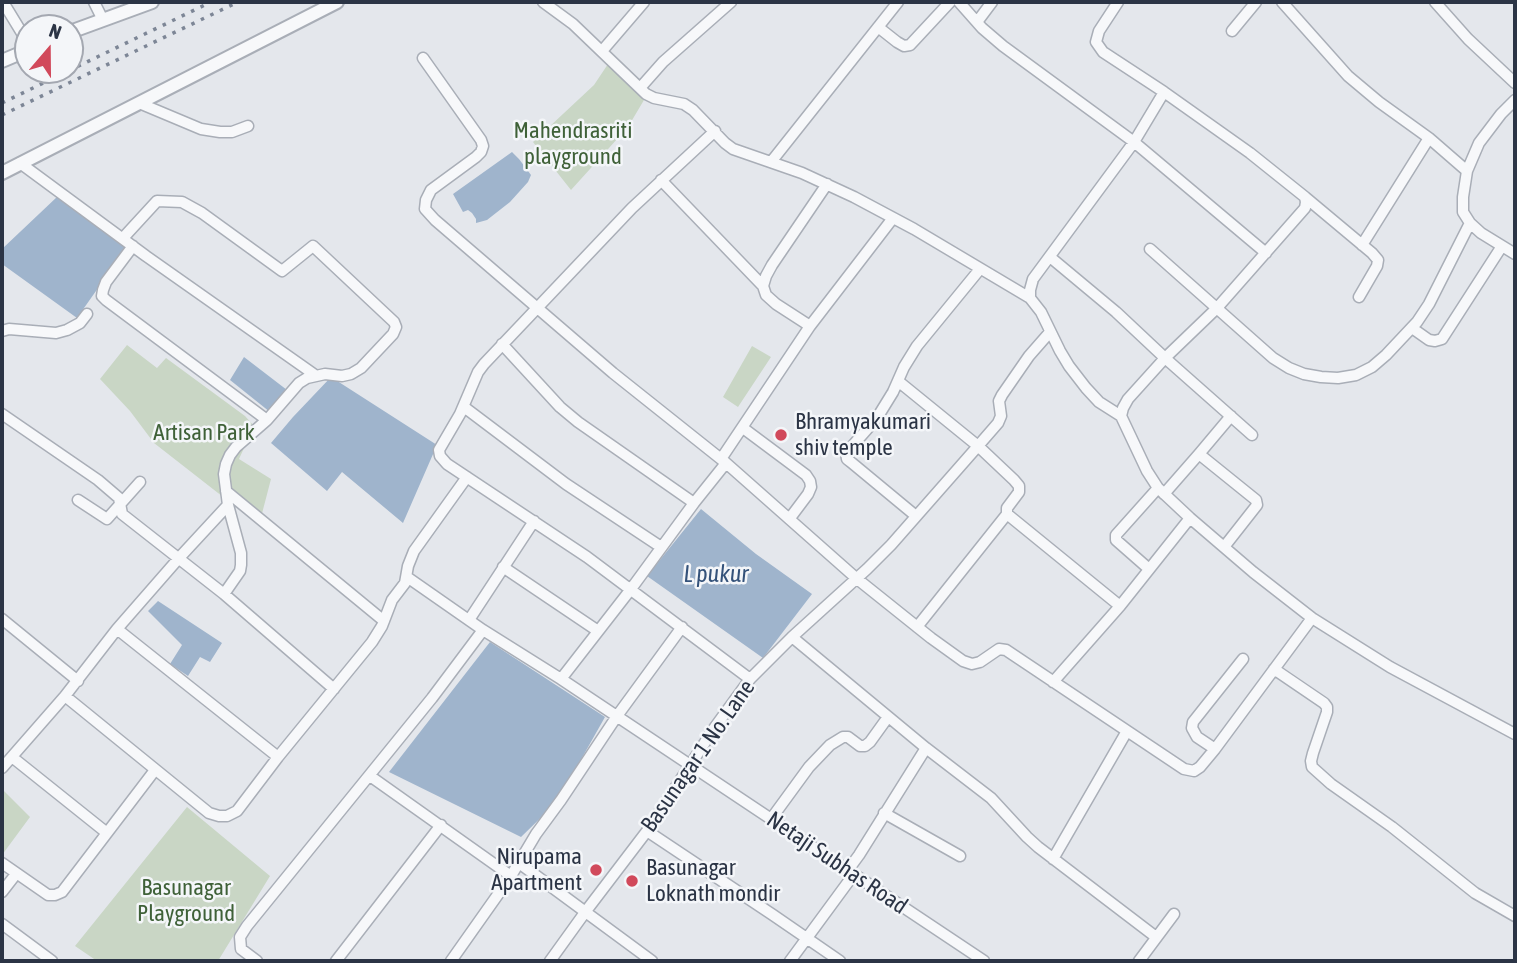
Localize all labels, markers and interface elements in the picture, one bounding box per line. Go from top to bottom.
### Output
north arrow [14,14,84,84]
text: N [46,19,65,43]
park label: Mahendrasriti playground [514,117,632,171]
place label: Bhramyakumari shiv temple [795,408,931,462]
park label: Artisan Park [153,419,255,447]
marker: Bhramyakumari shiv temple [773,427,789,443]
water label: L pukur [684,560,748,588]
street label: Basunagar 1 No. Lane [635,675,761,837]
street label: Netaji Subhas Road [761,806,913,920]
place label: Nirupama Apartment [491,843,582,897]
place label: Basunagar Loknath mondir [646,854,780,908]
marker: Nirupama Apartment [588,862,604,878]
marker: Basunagar Loknath mondir [624,873,640,889]
park label: Basunagar Playground [137,874,235,928]

